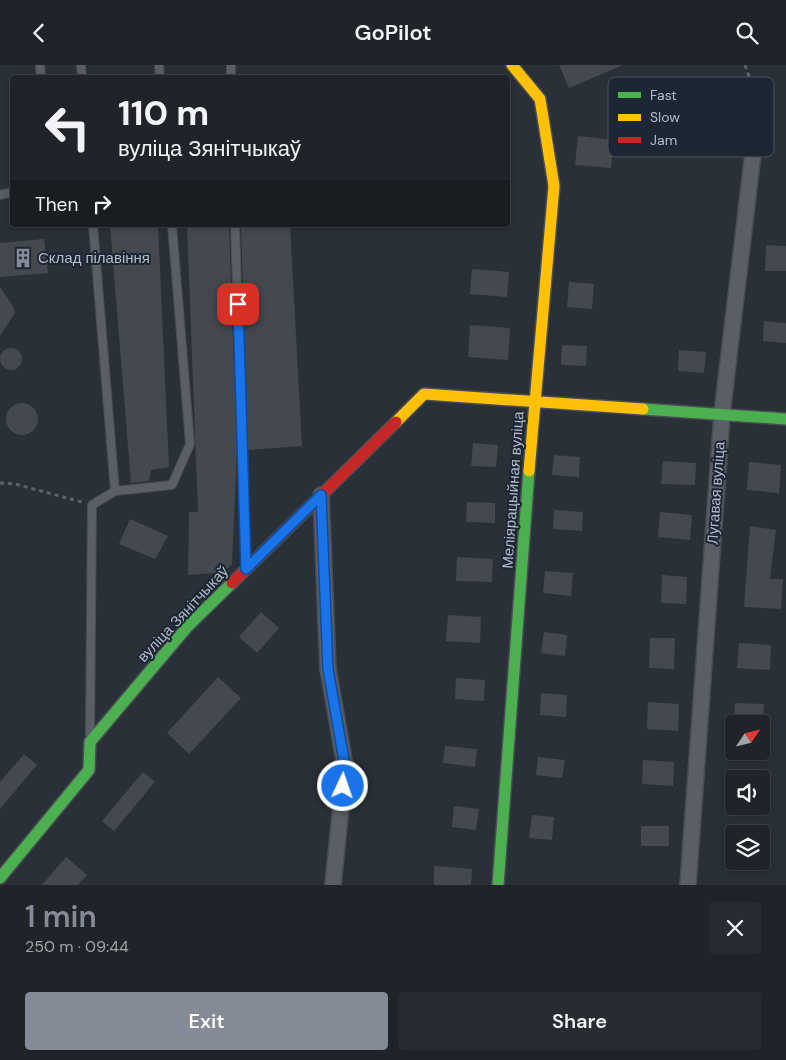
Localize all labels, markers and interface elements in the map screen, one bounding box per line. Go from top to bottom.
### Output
text: GoPilot [354,18,432,47]
icon: back [25,19,53,47]
icon: search [733,19,761,47]
legend [608,77,774,157]
text: Fast [650,86,677,104]
text: 110 m [118,90,209,136]
icon: left [35,95,100,160]
text: Slow [650,108,680,126]
text: Jam [650,131,677,149]
text: вуліца Зянітчыкаў [118,134,301,163]
icon: right [88,190,116,218]
text: Then [35,192,78,217]
building icon: Склад пілавіння [12,247,34,269]
place label: Склад пілавіння [38,248,150,268]
pin [217,283,259,325]
icon: arrive [224,290,252,318]
street label: Меліярацыйная вуліца [498,410,529,569]
street label: Лугавая вуліца [702,440,730,545]
street label: вуліца Зянітчыкаў [133,561,233,666]
north arrow [725,715,770,760]
map controls [725,715,770,870]
position arrow [316,759,368,811]
button: sound [725,770,770,815]
button: layers [725,825,770,870]
text: 1 min [25,897,97,936]
button: close [709,902,761,954]
text: 250 m · 09:44 [25,936,129,957]
button: Exit [25,992,388,1050]
button: Share [398,992,761,1050]

